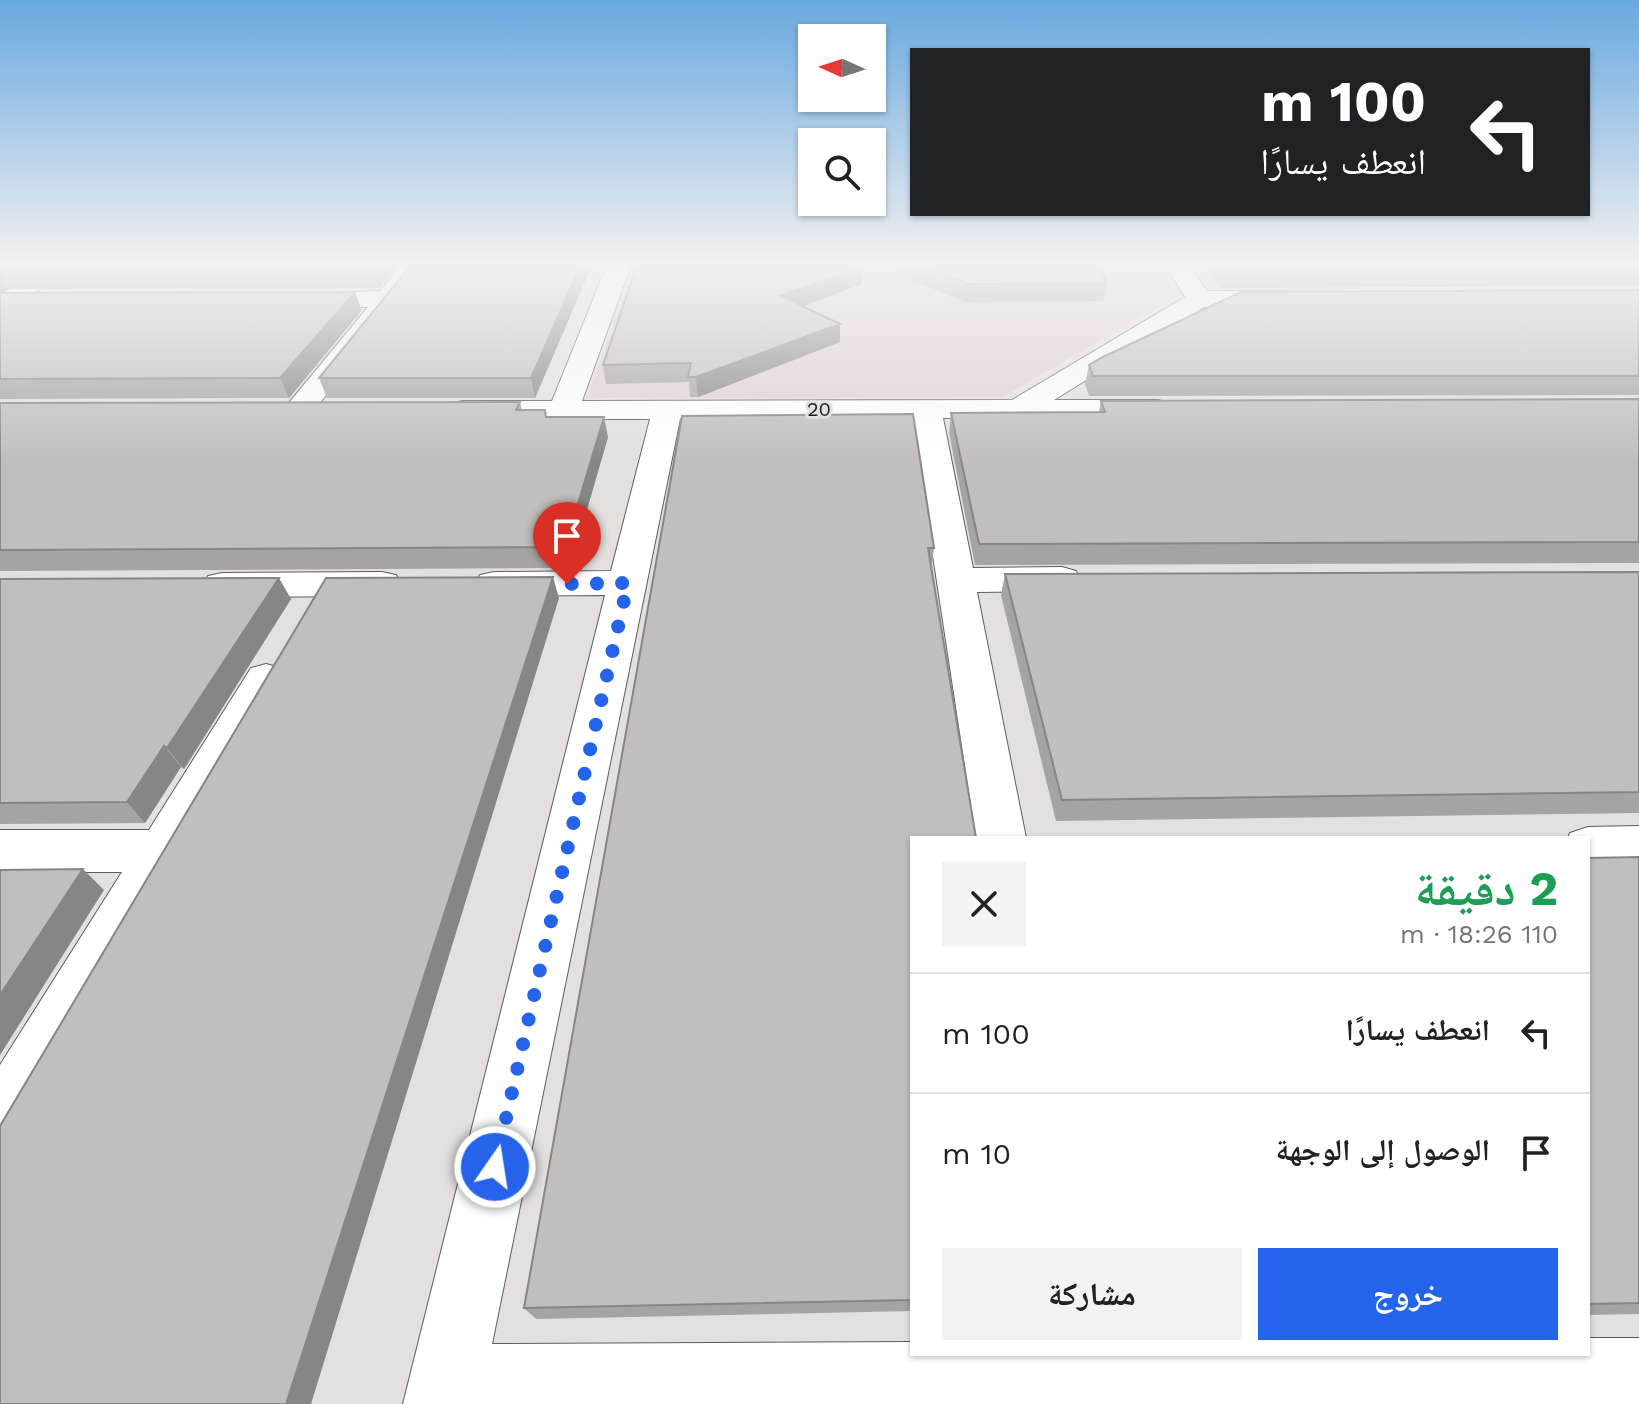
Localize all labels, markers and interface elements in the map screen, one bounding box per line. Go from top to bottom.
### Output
north arrow [798,24,886,112]
map controls [798,24,886,216]
text: 100 m [1261,69,1426,135]
icon: left [1454,80,1558,184]
button: search [798,128,886,216]
text: انعطف يسارًا [1261,141,1426,183]
street label: 20 [807,397,831,421]
pin [533,502,601,584]
icon: arrive [545,514,589,558]
text: 2 دقيقة [1415,860,1558,917]
button: close [942,862,1026,946]
text: 110 m · 18:26 [1400,919,1558,949]
icon: left [1514,1011,1558,1055]
text: انعطف يسارًا [1345,1012,1490,1047]
text: 100 m [942,1016,1030,1051]
position arrow [453,1125,537,1209]
icon: arrive [1514,1131,1558,1175]
text: الوصول إلى الوجهة [1276,1132,1490,1167]
text: 10 m [942,1136,1011,1171]
button: مشاركة [942,1248,1242,1340]
button: خروج [1258,1248,1558,1340]

